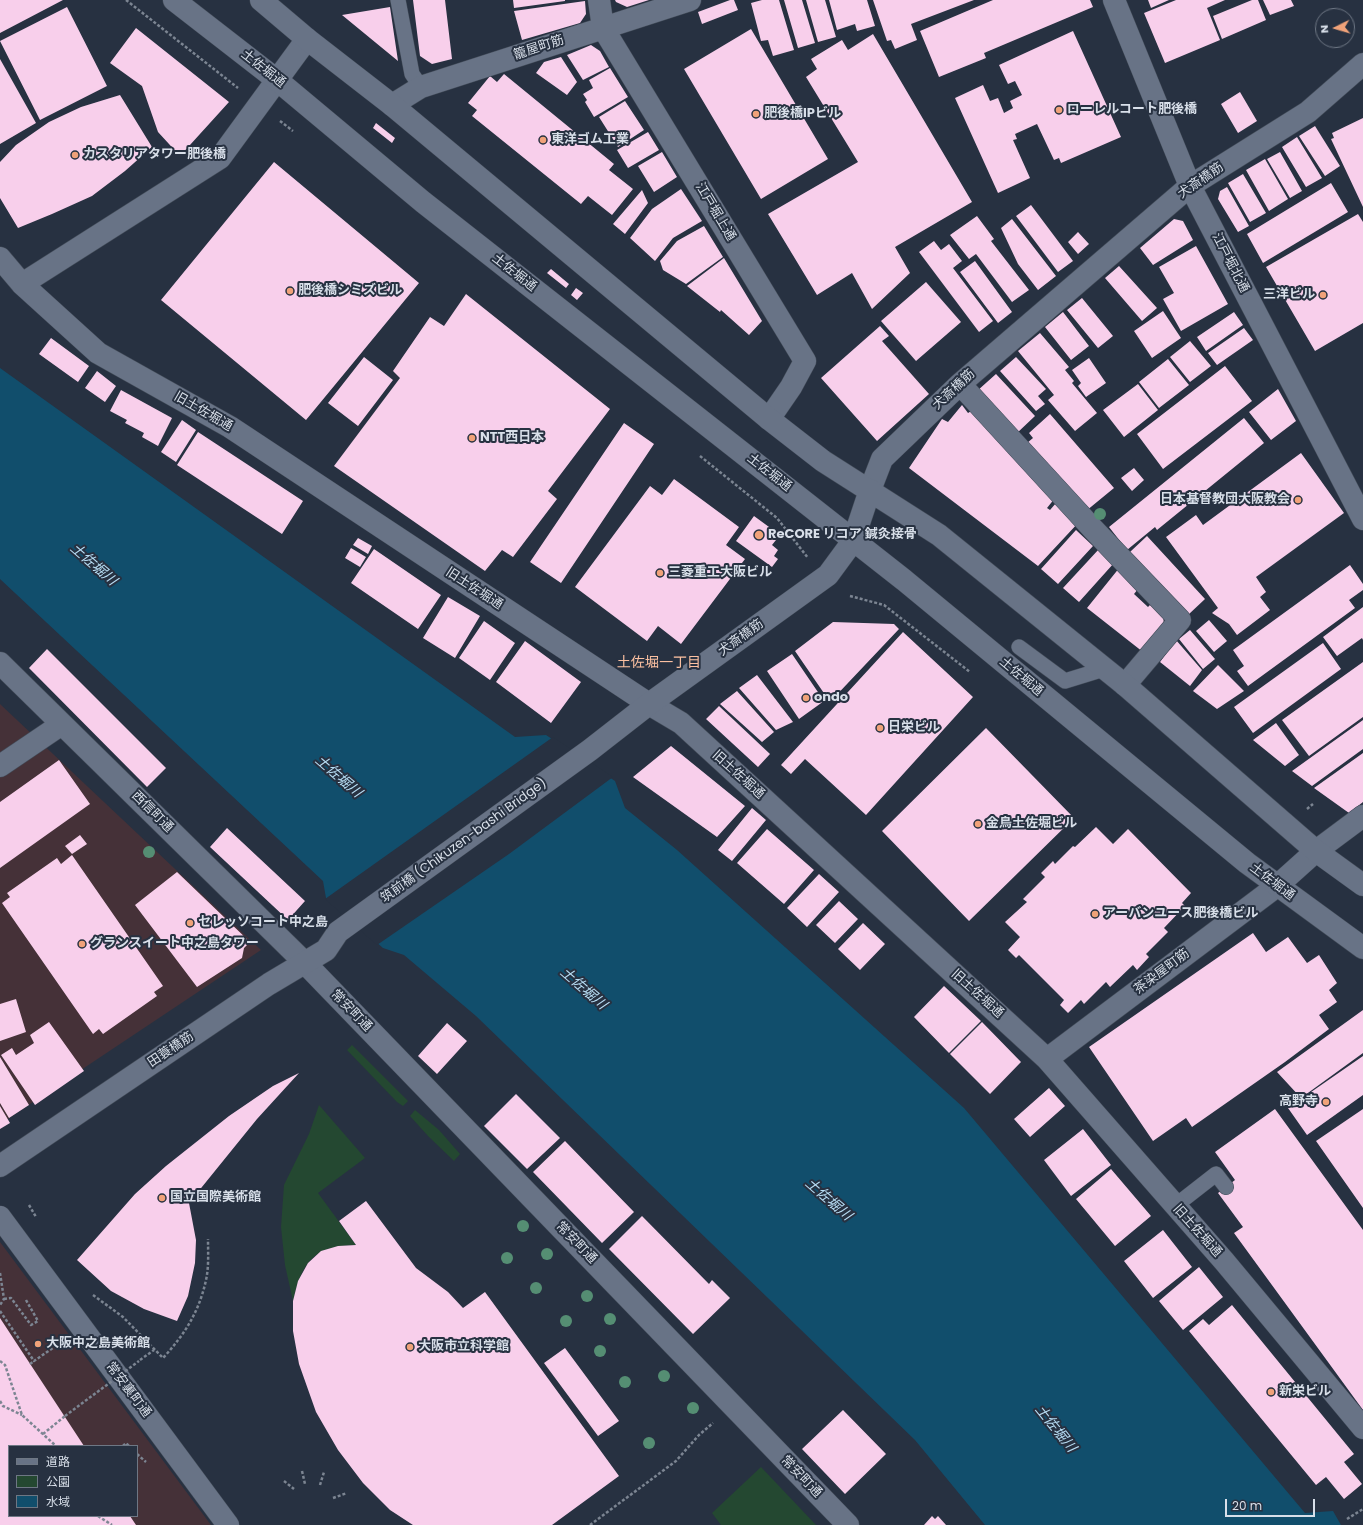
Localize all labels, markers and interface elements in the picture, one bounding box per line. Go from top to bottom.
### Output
north arrow [1315,8,1355,48]
text: N [1316,24,1332,34]
street label: 籠屋町筋 [512,33,566,63]
street label: 土佐堀通 [238,47,288,91]
place label: ローレルコート肥後橋 [1067,102,1197,118]
marker: ローレルコート肥後橋 [1054,105,1064,115]
place label: 肥後橋IPビル [764,106,841,122]
marker: 肥後橋IPビル [751,109,761,119]
place label: 東洋ゴム工業 [551,132,629,148]
marker: 東洋ゴム工業 [538,135,548,145]
place label: カスタリアタワー肥後橋 [83,147,226,163]
marker: カスタリアタワー肥後橋 [70,150,80,160]
street label: 犬斎橋筋 [1175,160,1227,202]
street label: 江戸堀上通 [692,180,738,244]
street label: 江戸堀北通 [1208,231,1252,295]
street label: 土佐堀通 [489,251,539,295]
place label: 肥後橋シミズビル [298,283,402,299]
marker: 肥後橋シミズビル [285,286,295,296]
place label: 三洋ビル [1263,287,1315,303]
marker: 三洋ビル [1318,290,1328,300]
street label: 犬斎橋筋 [930,367,978,413]
street label: 旧土佐堀通 [171,389,235,435]
place label: NTT西日本 [480,430,544,446]
marker: NTT西日本 [467,433,477,443]
street label: 土佐堀通 [744,451,794,495]
place label: 日本基督教団大阪教会 [1160,492,1290,508]
marker: 日本基督教団大阪教会 [1293,495,1303,505]
place label: ReCORE リコア 鍼灸接骨 [768,527,917,543]
marker: ReCORE リコア 鍼灸接骨 [753,529,765,541]
water label: 土佐堀川 [66,540,120,590]
street label: 旧土佐堀通 [442,565,506,613]
place label: 三菱重工大阪ビル [668,565,772,581]
marker: 三菱重工大阪ビル [655,568,665,578]
street label: 犬斎橋筋 [715,616,767,660]
street label: 土佐堀通 [996,654,1046,700]
district label: 土佐堀一丁目 [617,655,701,671]
place label: ondo [814,690,848,706]
marker: ondo [801,693,811,703]
place label: 日栄ビル [888,720,940,736]
marker: 日栄ビル [875,723,885,733]
street label: 旧土佐堀通 [709,747,767,803]
water label: 土佐堀川 [311,752,365,802]
street label: 筑前橋 (Chikuzen-bashi Bridge) [378,776,550,906]
street label: 西信町通 [128,788,176,836]
place label: 金鳥土佐堀ビル [986,816,1077,832]
marker: 金鳥土佐堀ビル [973,819,983,829]
street label: 土佐堀通 [1247,860,1297,904]
place label: アーバンユース肥後橋ビル [1103,906,1258,922]
marker: アーバンユース肥後橋ビル [1090,909,1100,919]
place label: セレッソコート中之島 [198,915,328,931]
marker: セレッソコート中之島 [185,918,195,928]
place label: グランスイート中之島タワー [90,936,259,952]
marker: グランスイート中之島タワー [77,939,87,949]
street label: 茶染屋町筋 [1131,946,1193,998]
water label: 土佐堀川 [556,964,610,1014]
street label: 旧土佐堀通 [948,966,1006,1022]
street label: 常安町通 [327,987,375,1035]
street label: 田蓑橋筋 [145,1029,197,1071]
place label: 高野寺 [1279,1094,1318,1110]
marker: 高野寺 [1321,1097,1331,1107]
water label: 土佐堀川 [801,1175,855,1225]
place label: 国立国際美術館 [170,1190,261,1206]
marker: 国立国際美術館 [157,1193,167,1203]
street label: 旧土佐堀通 [1169,1202,1225,1260]
street label: 常安町通 [552,1219,600,1267]
place label: 大阪中之島美術館 [46,1336,150,1352]
marker: 大阪中之島美術館 [33,1339,43,1349]
place label: 大阪市立科学館 [418,1339,509,1355]
marker: 大阪市立科学館 [405,1342,415,1352]
street label: 常安裏町通 [102,1359,154,1421]
place label: 新栄ビル [1279,1384,1331,1400]
marker: 新栄ビル [1266,1387,1276,1397]
water label: 土佐堀川 [1031,1402,1079,1456]
legend [8,1445,138,1517]
text: 道路 [46,1453,70,1470]
street label: 常安町通 [777,1453,825,1501]
text: 公園 [46,1473,70,1490]
scale bar [1227,1491,1317,1517]
text: 水域 [46,1493,70,1510]
text: 20 m [1232,1497,1262,1514]

